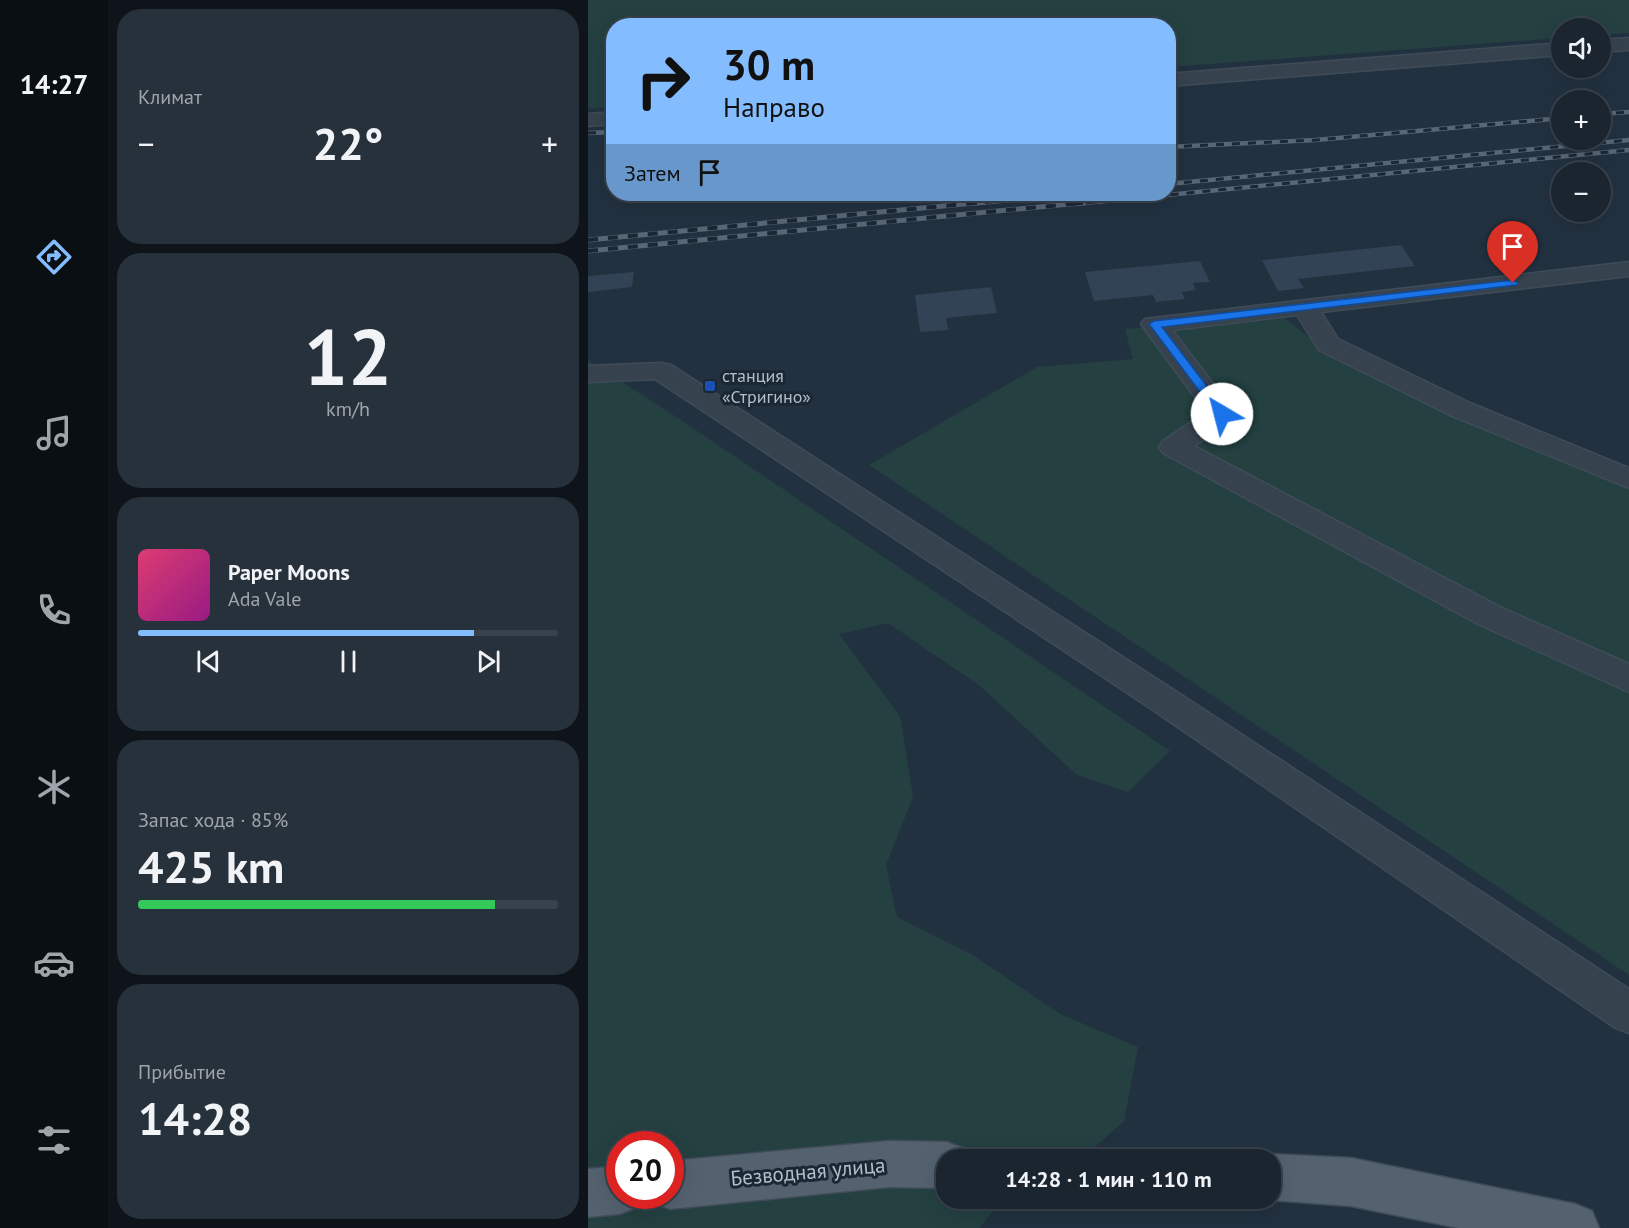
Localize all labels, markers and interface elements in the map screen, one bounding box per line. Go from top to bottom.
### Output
map controls [1551,18,1611,222]
button: sound [1551,18,1611,78]
text: 30 m [723,37,815,92]
icon: right [624,42,702,120]
text: 14:27 [20,67,88,101]
text: Климат [138,84,202,110]
text: Направо [723,90,825,124]
button: + [1551,90,1611,150]
text: 22° [313,114,383,172]
text: − [138,122,155,165]
text: + [541,122,558,165]
icon: arrive [693,156,726,189]
text: Затем [624,159,681,187]
button: − [1551,162,1611,222]
pin [1487,221,1538,283]
icon: arrive [1496,230,1529,263]
icon: directions [33,236,75,278]
text: 12 [304,306,392,407]
place label: станция «Стригино» [722,364,811,408]
marker: станция «Стригино» [703,379,717,393]
position arrow [1190,382,1254,446]
text: km/h [326,396,370,422]
icon: music [33,412,75,454]
text: Paper Moons [228,558,350,586]
text: Ada Vale [228,586,301,612]
icon: phone [33,589,75,631]
icon: previous [192,645,225,678]
icon: pause [332,645,365,678]
icon: next [472,645,505,678]
icon: climate [33,766,75,808]
text: Запас хода · 85% [138,807,288,833]
text: 425 km [138,837,284,895]
icon: car [33,942,75,984]
text: Прибытие [138,1059,226,1085]
text: 14:28 [138,1089,252,1147]
icon: filters [33,1119,75,1161]
speed limit sign: 20 [606,1131,684,1209]
street label: Безводная улица [729,1151,886,1192]
text: 14:28 · 1 мин · 110 m [1005,1165,1212,1193]

